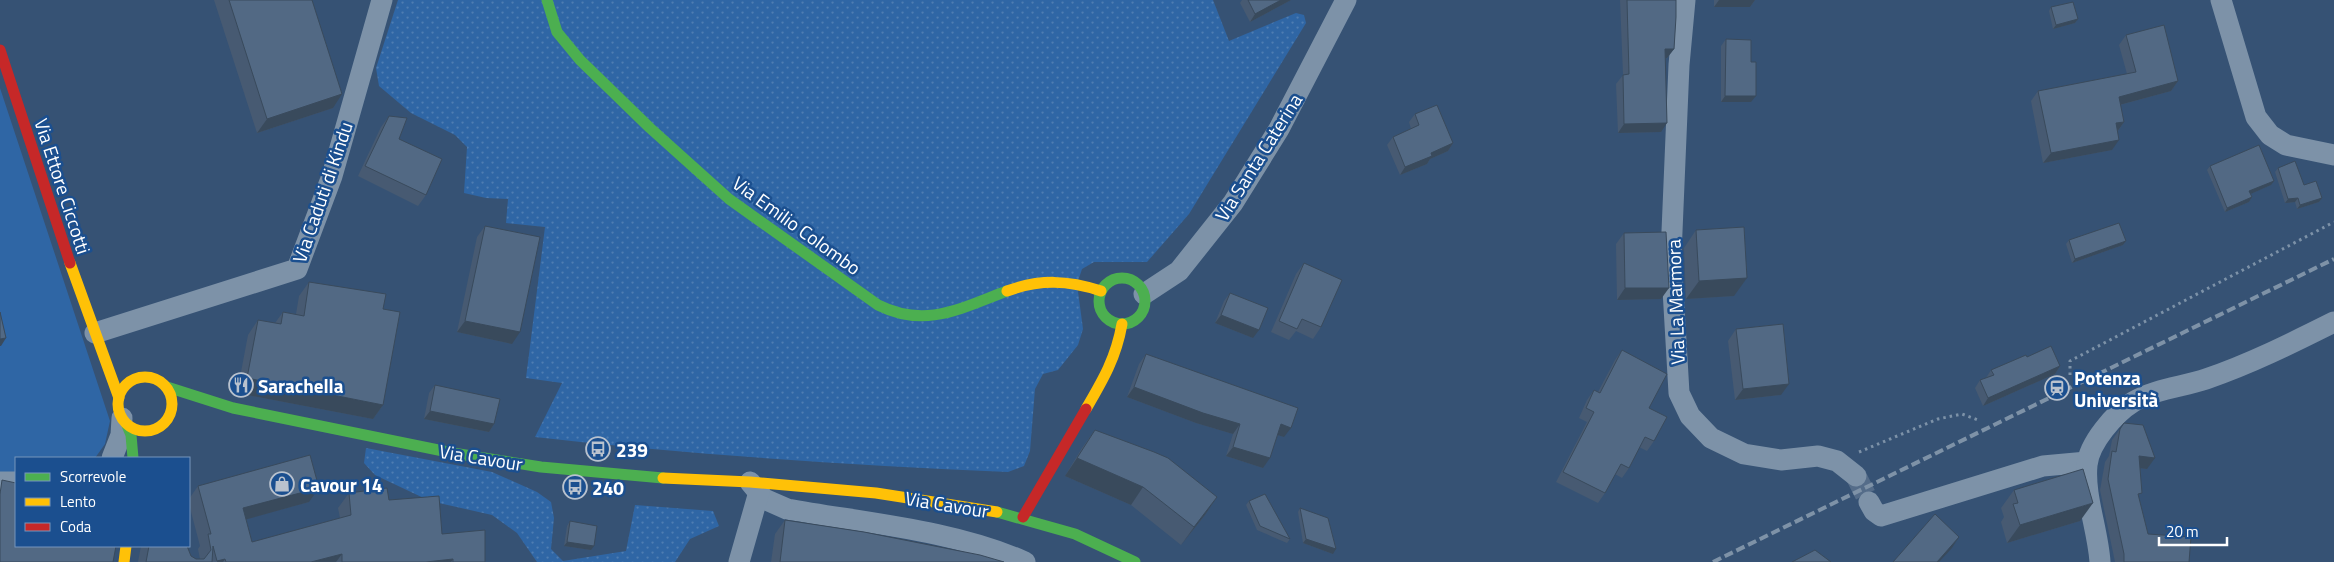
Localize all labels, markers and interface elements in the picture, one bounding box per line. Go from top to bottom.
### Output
street label: Via Santa Caterina [1207,87,1309,227]
street label: Via Ettore Ciccotti [27,114,99,258]
street label: Via Caduti di Kindu [284,117,360,267]
street label: Via Emilio Colombo [727,168,867,282]
street label: Via La Marmora [1658,238,1692,365]
place label: Potenza Università [2074,363,2159,414]
place label: Sarachella [258,371,344,400]
restaurant icon: Sarachella [228,372,254,398]
station icon: Potenza Università [2044,375,2070,401]
place label: 239 [616,435,648,464]
street label: Via Cavour [437,436,525,478]
bus stop icon: 239 [585,436,611,462]
legend [15,457,190,547]
text: Scorrevole [60,465,126,488]
place label: Cavour 14 [300,470,382,499]
shop icon: Cavour 14 [269,471,295,497]
place label: 240 [592,473,624,502]
bus stop icon: 240 [562,474,588,500]
street label: Via Cavour [903,483,991,525]
text: Lento [60,490,96,513]
scale bar [2159,514,2226,546]
text: Coda [60,515,92,538]
text: 20 m [2166,520,2199,543]

